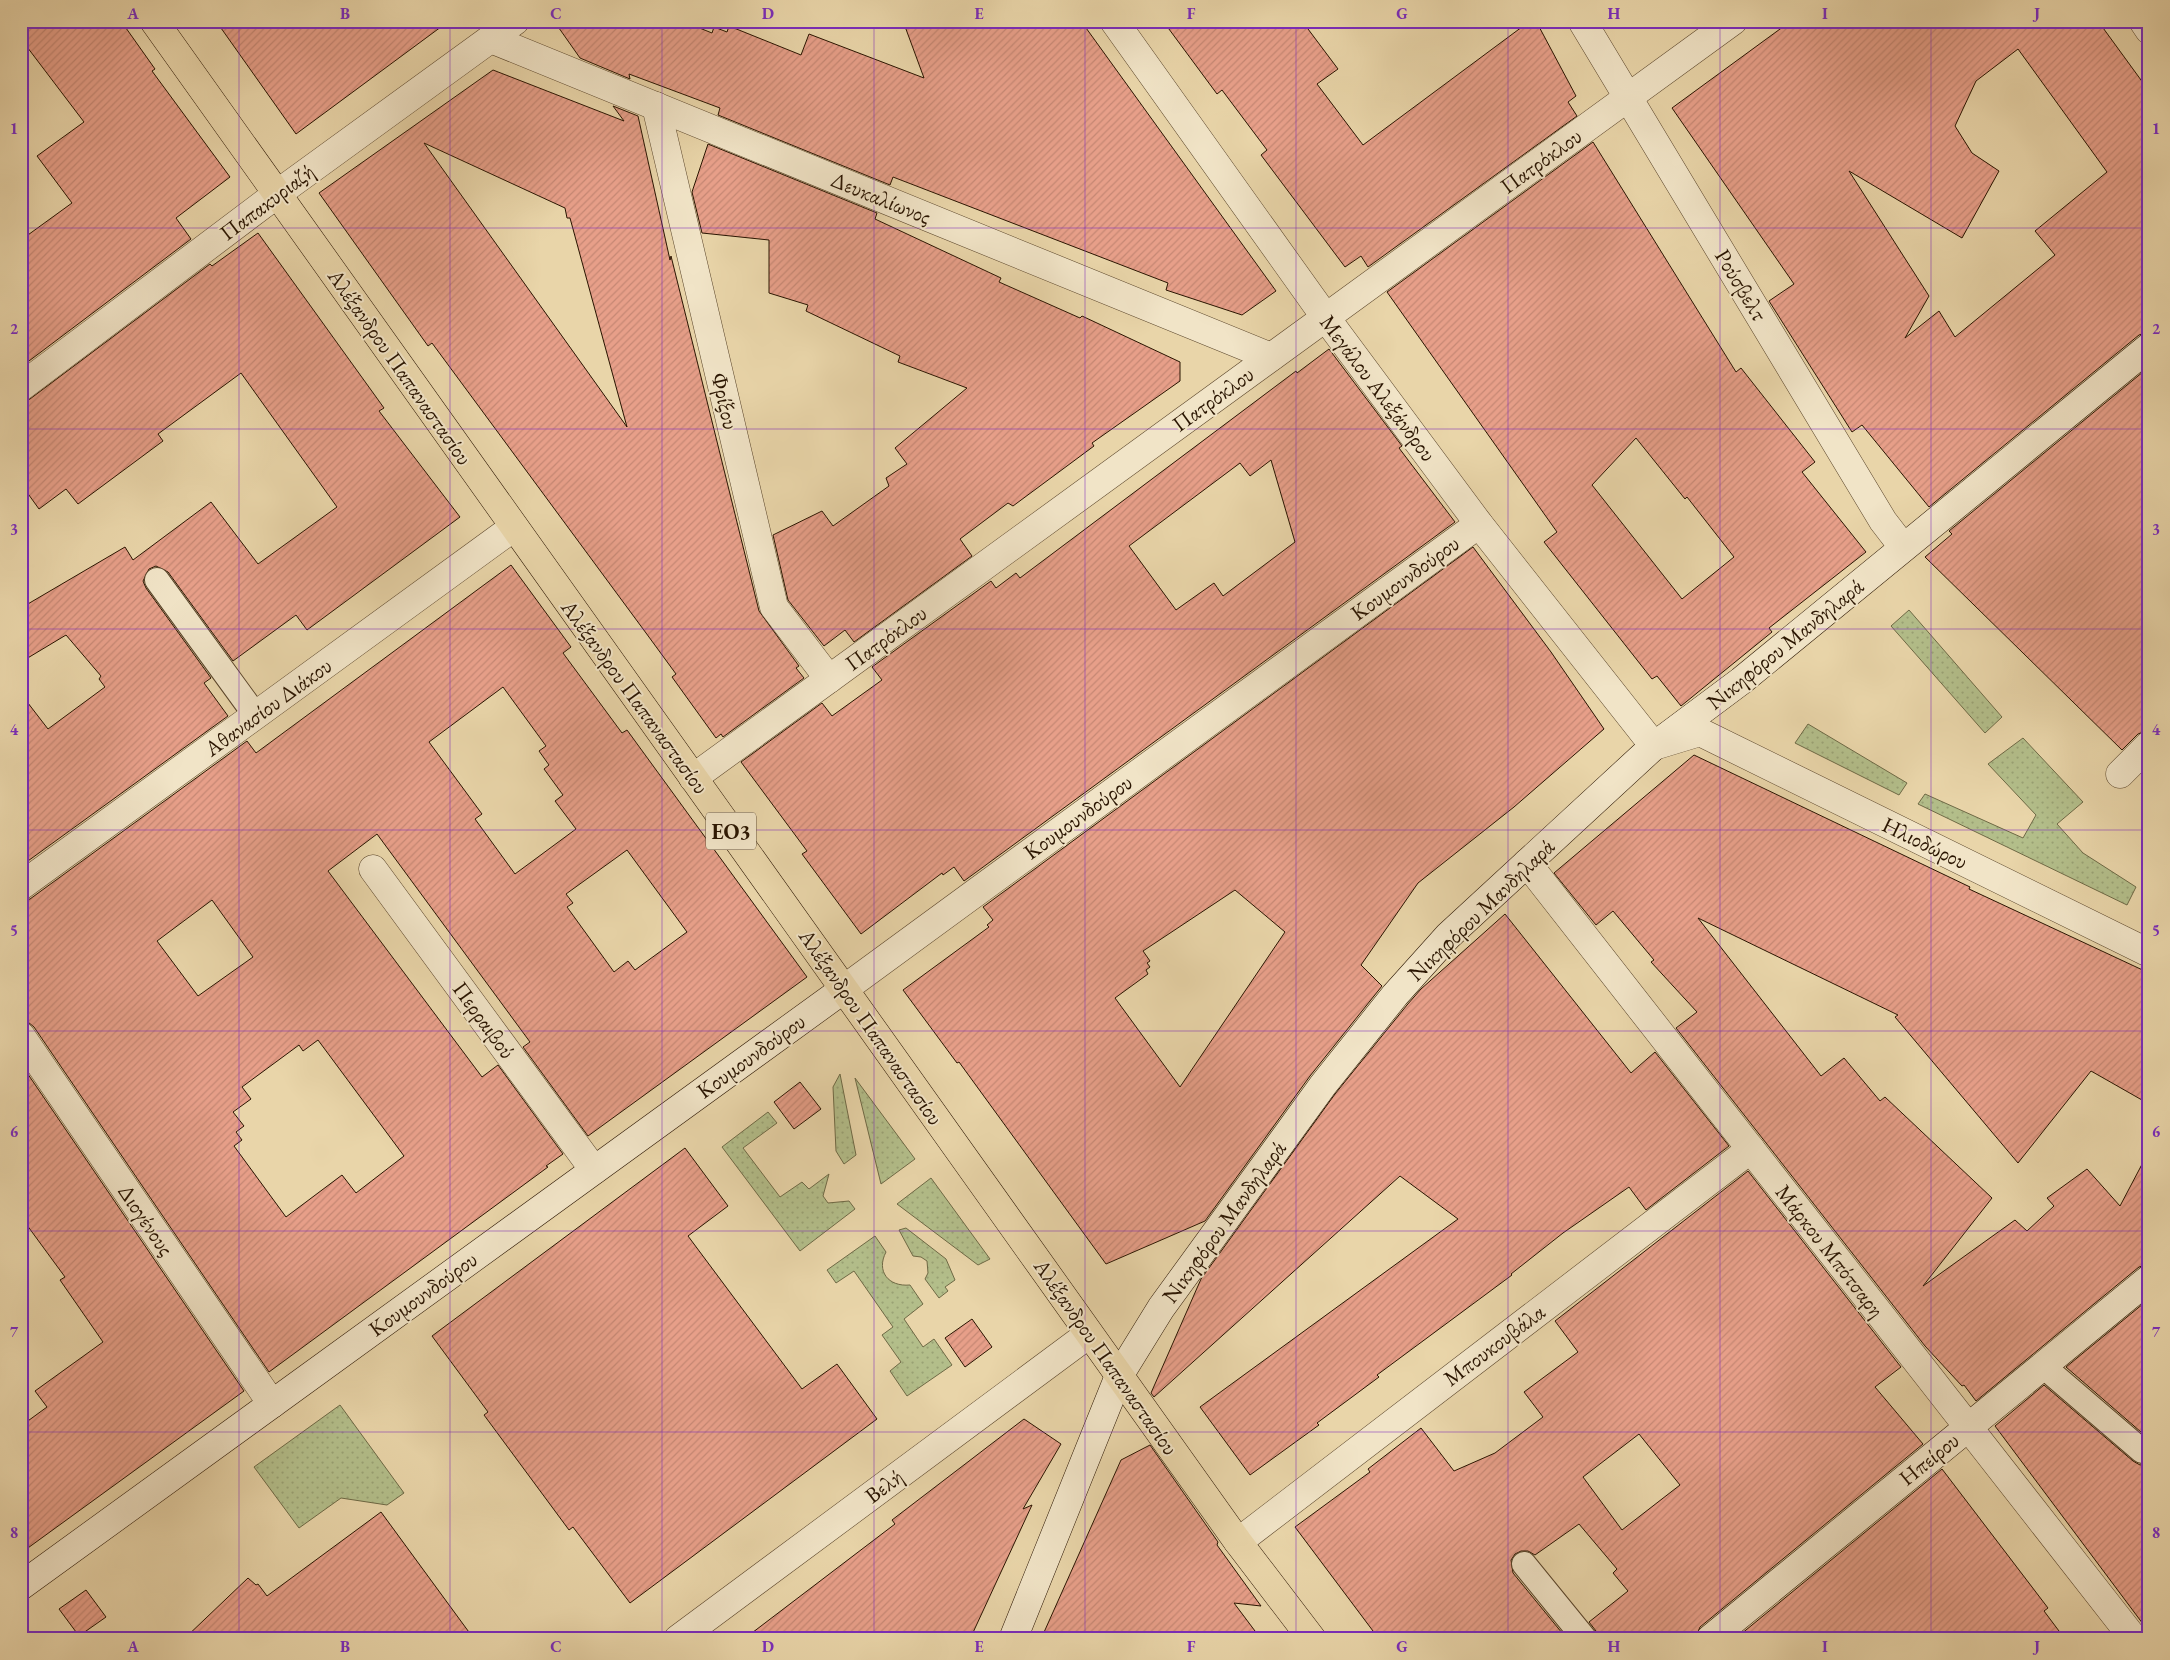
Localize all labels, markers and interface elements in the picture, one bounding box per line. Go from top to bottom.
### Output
text: A [126,3,139,24]
text: B [340,3,350,24]
text: C [550,3,562,24]
text: D [762,3,774,24]
text: E [974,3,984,24]
text: F [1187,3,1196,24]
text: G [1396,3,1408,24]
text: H [1608,3,1621,24]
text: I [1822,3,1828,24]
text: J [2032,3,2040,24]
text: 1 [10,118,18,139]
text: 1 [2152,118,2160,139]
street label: Πατρόκλου [1494,122,1588,200]
street label: Παπακυριαζή [214,157,320,247]
street label: Δευκαλίωνος [827,165,935,231]
street label: Ρούσβελτ [1708,244,1774,327]
street label: Αλέξανδρου Παπαναστασίου [321,262,479,471]
street label: Μεγάλου Αλεξάνδρου [1313,309,1443,467]
text: 2 [10,318,19,339]
text: 2 [2152,318,2161,339]
street label: Πατρόκλου [1166,360,1260,438]
street label: Φρίξου [704,370,746,432]
text: 3 [10,519,18,540]
text: 3 [2152,519,2160,540]
street label: Κουμουνδούρου [1345,529,1465,627]
street label: Νικηφόρου Μανδηλαρά [1701,571,1870,716]
street label: Αλέξανδρου Παπαναστασίου [554,593,715,800]
street label: Πατρόκλου [839,599,933,677]
street label: Αθανασίου Διάκου [198,651,337,764]
text: 4 [10,719,19,740]
text: 4 [2152,719,2161,740]
street label: Κουμουνδούρου [1018,768,1138,866]
street label: Ηλιοδώρου [1878,810,1972,876]
road number: ΕΟ3 [706,812,756,849]
street label: Νικηφόρου Μανδηλαρά [1401,832,1561,988]
text: 5 [10,920,18,941]
text: 5 [2152,920,2160,941]
street label: Αλέξανδρου Παπαναστασίου [792,922,950,1131]
street label: Περραιβού [446,975,522,1065]
street label: Κουμουνδούρου [691,1007,811,1105]
text: 6 [10,1121,19,1142]
text: 6 [2152,1121,2161,1142]
street label: Νικηφόρου Μανδηλαρά [1155,1134,1293,1309]
street label: Διογένους [111,1178,181,1262]
street label: Μάρκου Μπότσαρη [1769,1179,1891,1323]
street label: Κουμουνδούρου [363,1245,483,1343]
street label: Αλέξανδρου Παπαναστασίου [1027,1252,1185,1461]
street label: Μπουκουβάλα [1437,1297,1551,1393]
text: 7 [10,1321,19,1342]
text: 7 [2152,1321,2161,1342]
street label: Ηπείρου [1893,1426,1965,1492]
street label: Βελή [859,1462,909,1510]
text: 8 [10,1522,18,1543]
text: 8 [2152,1522,2160,1543]
text: A [126,1636,139,1657]
text: B [340,1636,350,1657]
text: C [550,1636,562,1657]
text: D [762,1636,774,1657]
text: E [974,1636,984,1657]
text: F [1187,1636,1196,1657]
text: G [1396,1636,1408,1657]
text: H [1608,1636,1621,1657]
text: I [1822,1636,1828,1657]
text: J [2032,1636,2040,1657]

